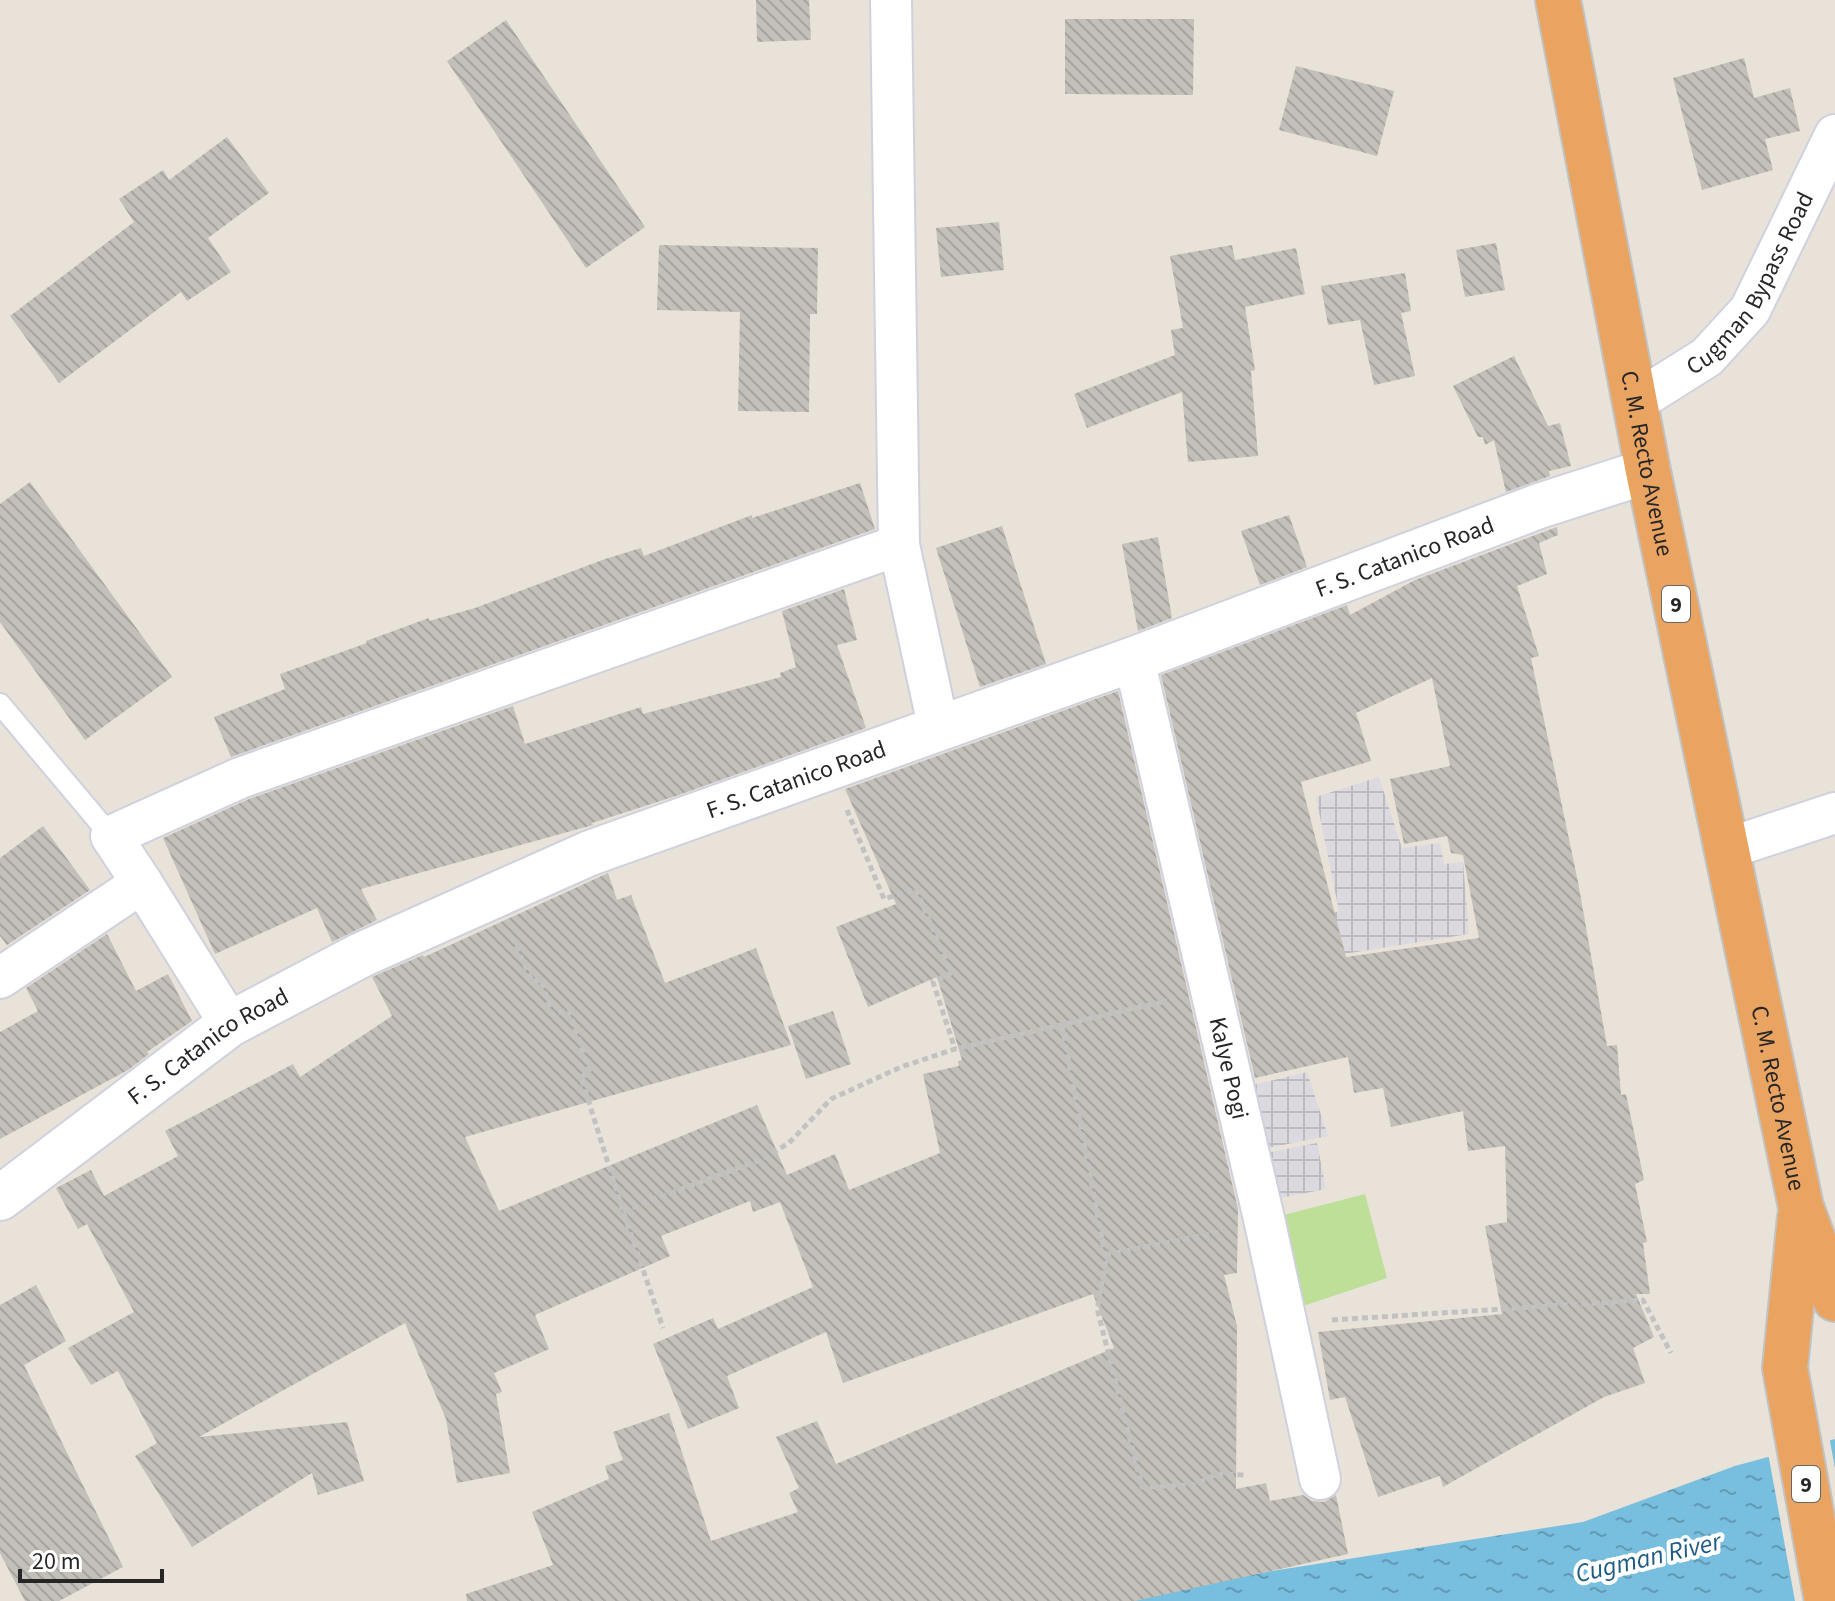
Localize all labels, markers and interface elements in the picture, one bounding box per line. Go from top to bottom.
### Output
street label: Cugman Bypass Road [1679,186,1823,384]
street label: C. M. Recto Avenue [1611,368,1682,560]
street label: F. S. Catanico Road [1310,508,1499,607]
road number: 9 [1662,586,1690,622]
street label: F. S. Catanico Road [702,732,891,828]
street label: F. S. Catanico Road [120,979,295,1114]
street label: C. M. Recto Avenue [1742,1002,1814,1194]
street label: Kalye Pogi [1200,1014,1257,1123]
road number: 9 [1792,1466,1820,1502]
water label: Cugman River [1572,1523,1726,1592]
scale bar [20,1533,162,1583]
text: 20 m [32,1544,81,1579]

